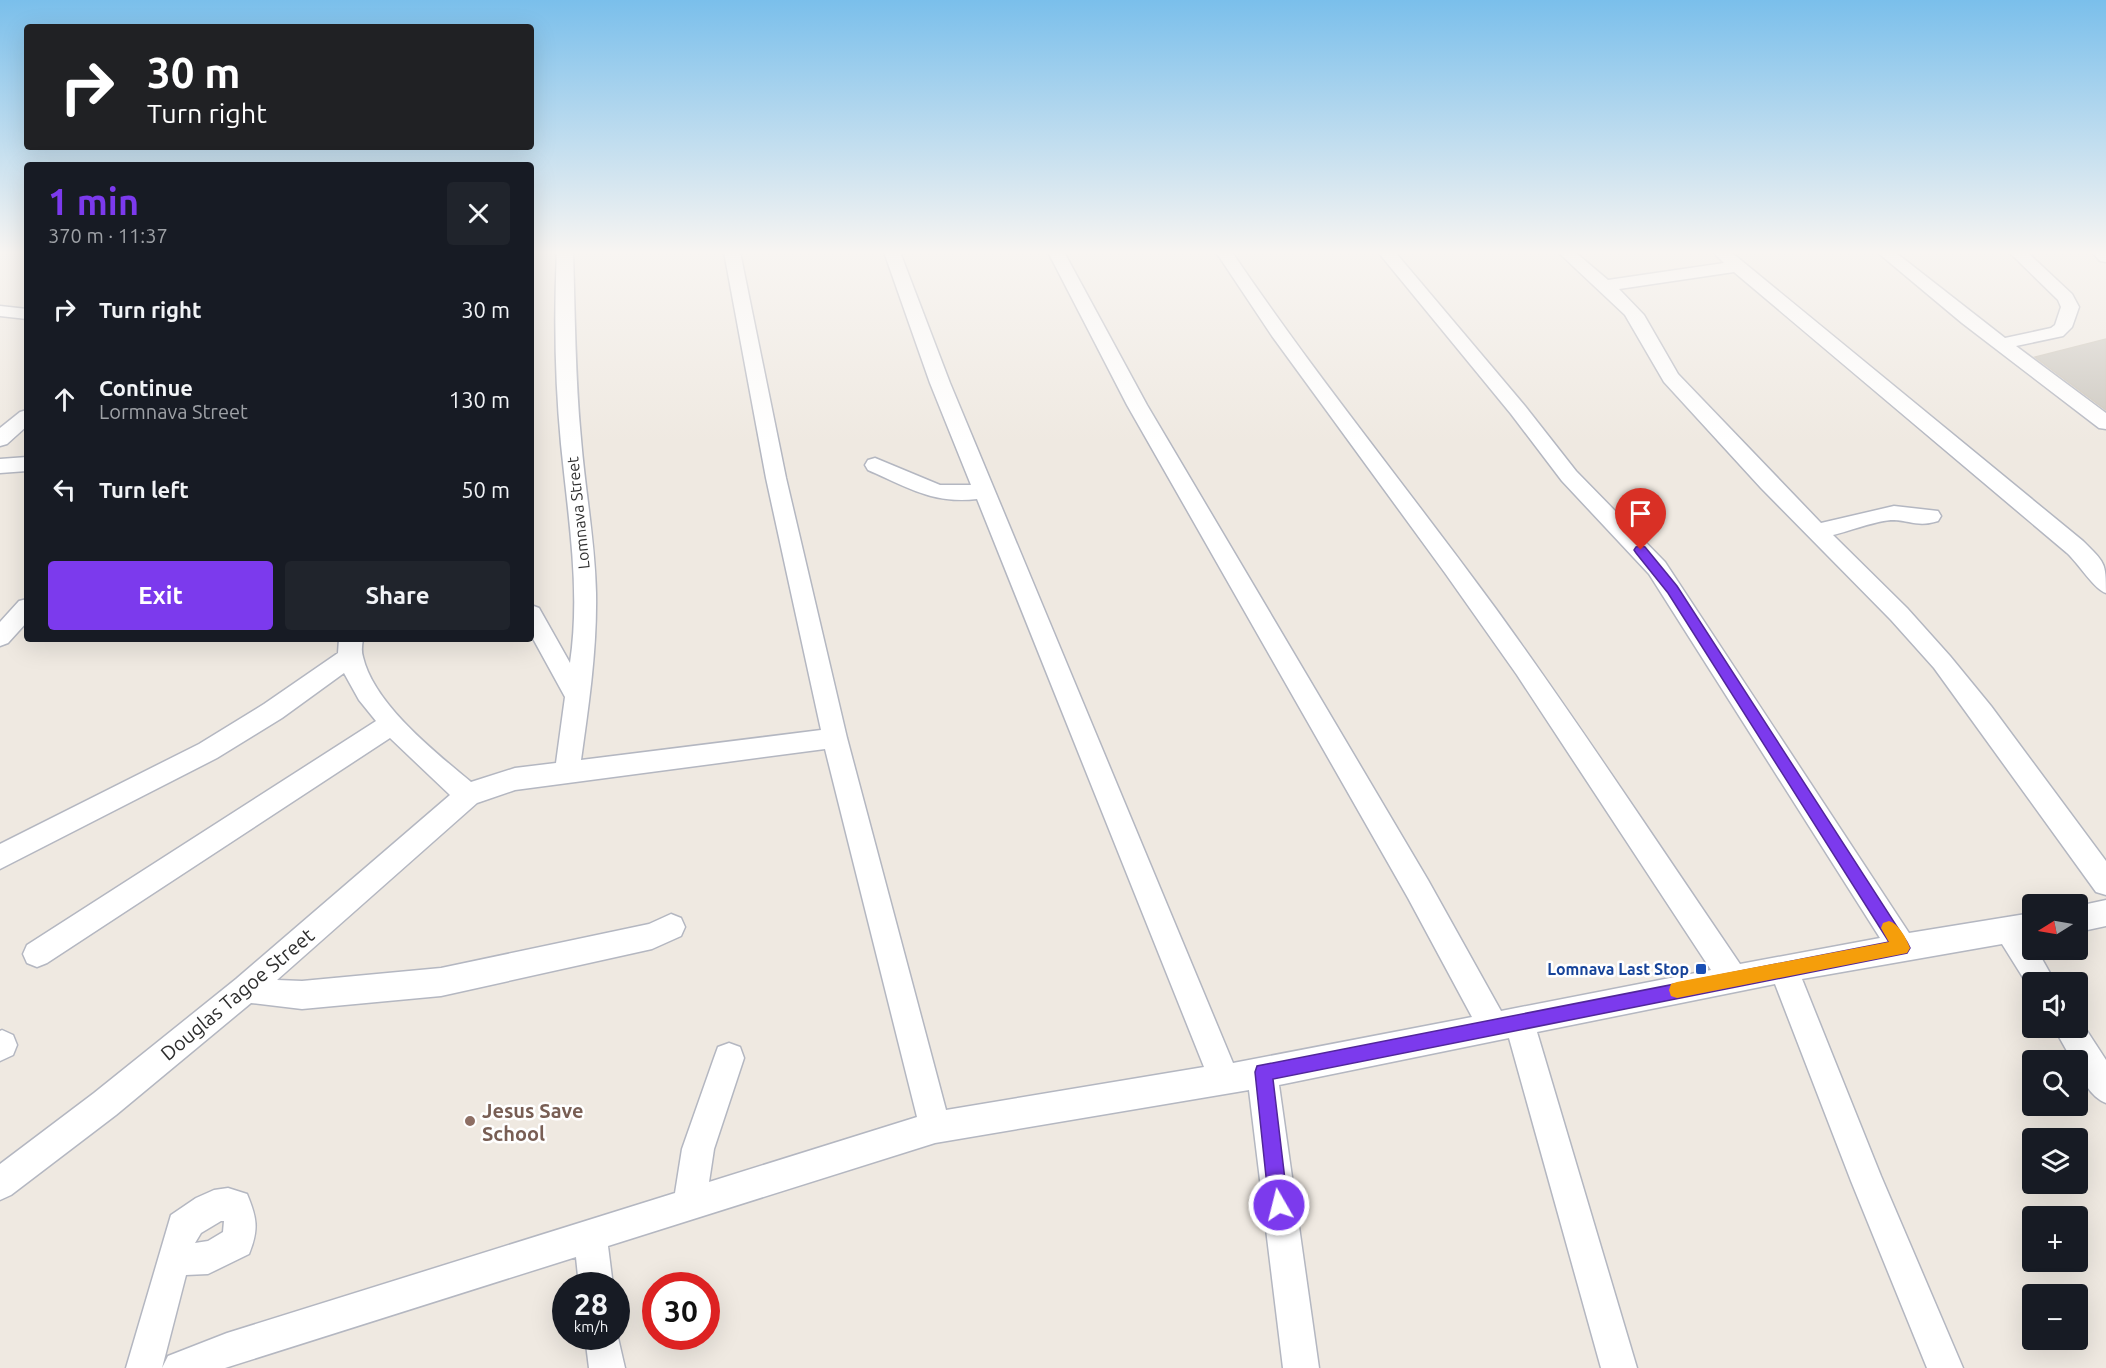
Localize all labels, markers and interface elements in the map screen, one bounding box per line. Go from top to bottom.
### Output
icon: right [48,48,126,126]
text: 30 m [147,49,241,96]
text: Turn right [147,98,267,128]
text: 1 min [48,181,139,222]
button: close [447,182,510,245]
text: 370 m · 11:37 [48,224,168,247]
icon: right [48,293,81,326]
text: Turn right [99,297,201,322]
text: 30 m [461,297,510,322]
text: Continue [99,375,193,400]
icon: ahead [48,383,81,416]
text: 130 m [449,387,510,412]
text: Lormnava Street [99,400,248,423]
street label: Lomnava Street [563,455,593,570]
icon: left [48,473,81,506]
text: Turn left [99,477,189,502]
text: 50 m [461,477,510,502]
pin [1615,488,1666,550]
icon: arrive [1624,497,1657,530]
button: Exit [48,561,273,630]
button: Share [285,561,510,630]
north arrow [2022,894,2088,960]
map controls [2022,894,2088,1350]
street label: Douglas Tagoe Street [156,923,318,1065]
place label: Lomnava Last Stop [1547,960,1689,978]
marker: Lomnava Last Stop [1694,962,1708,976]
button: sound [2022,972,2088,1038]
button: search [2022,1050,2088,1116]
place label: Jesus Save School [482,1099,583,1145]
marker: Jesus Save School [463,1114,477,1128]
button: layers [2022,1128,2088,1194]
position arrow [1247,1173,1311,1237]
button: + [2022,1206,2088,1272]
speed limit sign: 30 [642,1272,720,1350]
button: − [2022,1284,2088,1350]
text: 28 [574,1287,608,1321]
text: km/h [574,1318,608,1335]

